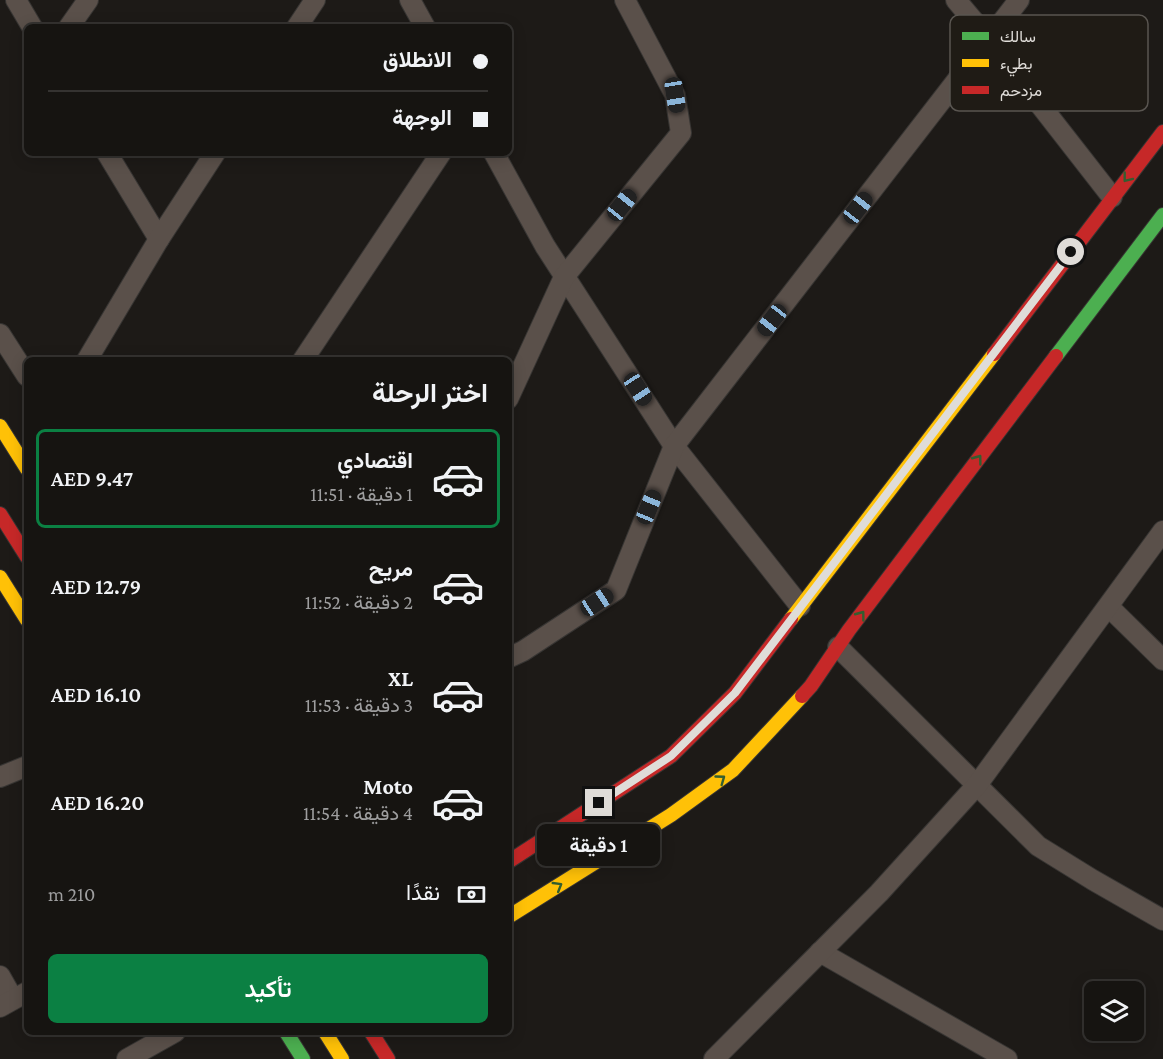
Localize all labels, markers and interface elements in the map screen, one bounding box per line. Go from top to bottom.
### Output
legend [950,15,1148,111]
text: سالك [1000,28,1036,45]
text: الانطلاق [383,47,452,72]
text: بطيء [1000,55,1032,77]
car [663,76,687,114]
text: مزدحم [1000,82,1042,101]
text: الوجهة [392,105,452,130]
one-way arrow [1124,172,1135,183]
car [604,185,640,225]
car [840,188,876,228]
route start [1057,238,1084,265]
car [754,300,790,340]
car [621,369,655,409]
text: اختر الرحلة [372,378,488,408]
text: اقتصادي [337,448,413,473]
icon: car [431,452,485,506]
one-way arrow [971,455,982,466]
text: AED 9.47 [51,466,133,491]
text: 1 دقيقة · 11:51 [310,483,413,505]
car [634,487,664,527]
text: مريح [369,556,413,581]
icon: car [431,560,485,614]
text: AED 12.79 [51,574,141,599]
car [577,585,617,619]
text: 2 دقيقة · 11:52 [305,591,413,613]
one-way arrow [853,611,864,622]
text: XL [388,666,413,691]
icon: car [431,668,485,722]
text: AED 16.10 [51,682,141,707]
text: 3 دقيقة · 11:53 [305,694,413,716]
text: Moto [363,774,413,799]
one-way arrow [714,775,725,786]
icon: car [431,776,485,830]
route end [585,789,612,816]
text: AED 16.20 [51,790,144,815]
text: 4 دقيقة · 11:54 [303,802,413,824]
callout: 1 دقيقة [538,824,660,866]
text: 1 دقيقة [570,834,627,856]
icon: cash [455,878,488,911]
text: نقدًا [406,880,440,905]
one-way arrow [552,882,562,894]
text: 210 m [48,883,95,905]
button: تأكيد [48,954,488,1023]
map controls [1084,981,1144,1041]
button: layers [1084,981,1144,1041]

